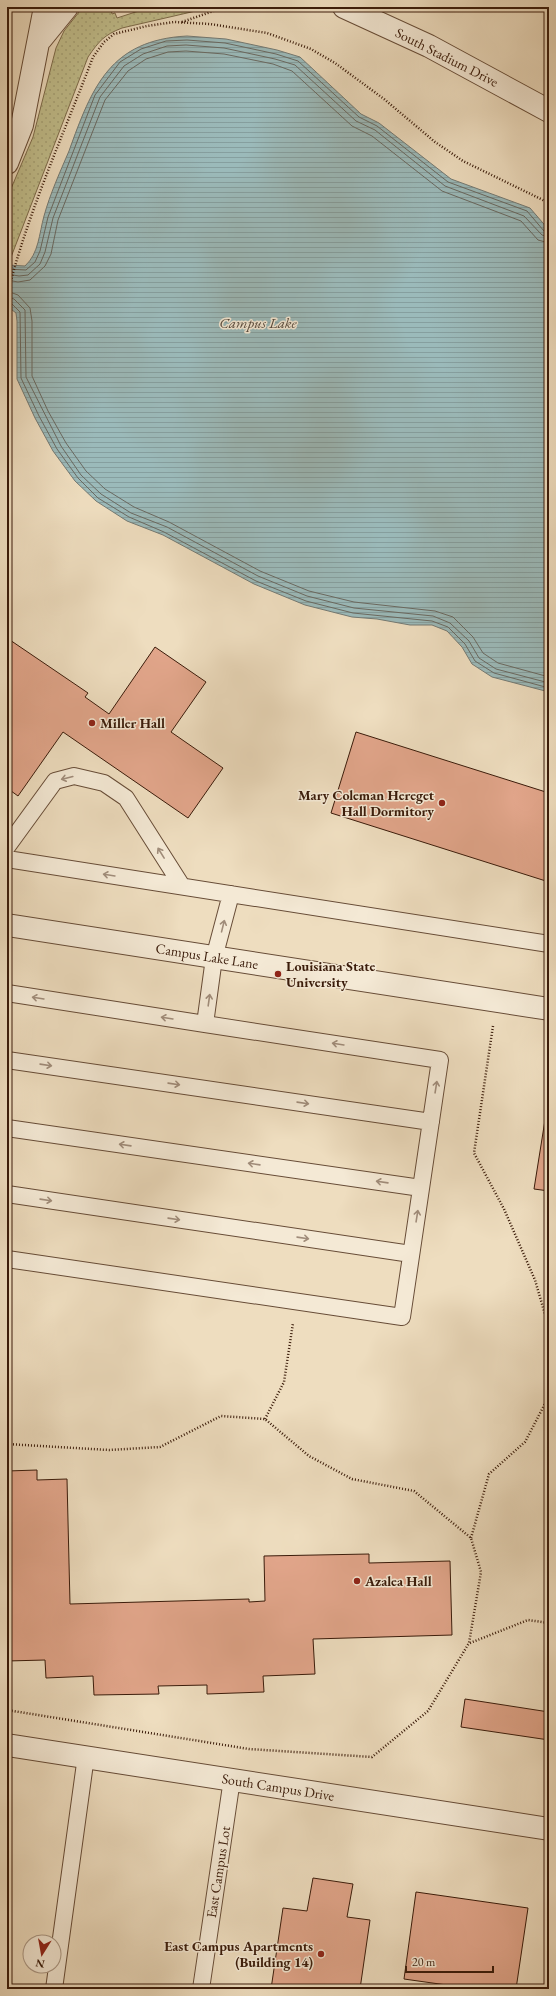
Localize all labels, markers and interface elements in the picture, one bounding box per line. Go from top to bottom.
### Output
street label: South Stadium Drive [392,23,502,91]
water label: Campus Lake [219,313,298,332]
place label: Miller Hall [100,714,165,732]
marker: Miller Hall [87,718,97,728]
one-way arrow [61,774,74,782]
place label: Mary Coleman Hereget Hall Dormitory [298,786,435,820]
marker: Mary Coleman Hereget Hall Dormitory [437,798,447,808]
one-way arrow [157,847,165,859]
one-way arrow [103,871,116,879]
one-way arrow [219,920,227,933]
street label: Campus Lake Lane [154,939,260,973]
place label: Louisiana State University [286,957,376,991]
marker: Louisiana State University [273,969,283,979]
one-way arrow [32,994,45,1002]
one-way arrow [205,994,213,1007]
one-way arrow [161,1014,174,1022]
one-way arrow [332,1040,345,1048]
one-way arrow [39,1061,52,1069]
one-way arrow [167,1080,180,1088]
one-way arrow [432,1081,440,1094]
one-way arrow [296,1099,309,1107]
one-way arrow [119,1141,132,1149]
one-way arrow [248,1160,261,1168]
one-way arrow [376,1178,389,1186]
one-way arrow [39,1196,52,1204]
one-way arrow [413,1209,421,1222]
one-way arrow [167,1215,180,1223]
one-way arrow [296,1234,309,1242]
place label: Azalea Hall [364,1572,432,1590]
marker: Azalea Hall [352,1576,362,1586]
street label: South Campus Drive [221,1769,336,1805]
street label: East Campus Lot [202,1824,234,1919]
north arrow [22,1934,62,1974]
place label: East Campus Apartments (Building 14) [164,1937,313,1971]
scale bar [406,1948,493,1974]
marker: East Campus Apartments (Building 14) [316,1949,326,1959]
text: 20 m [412,1954,436,1970]
text: N [34,1956,46,1972]

